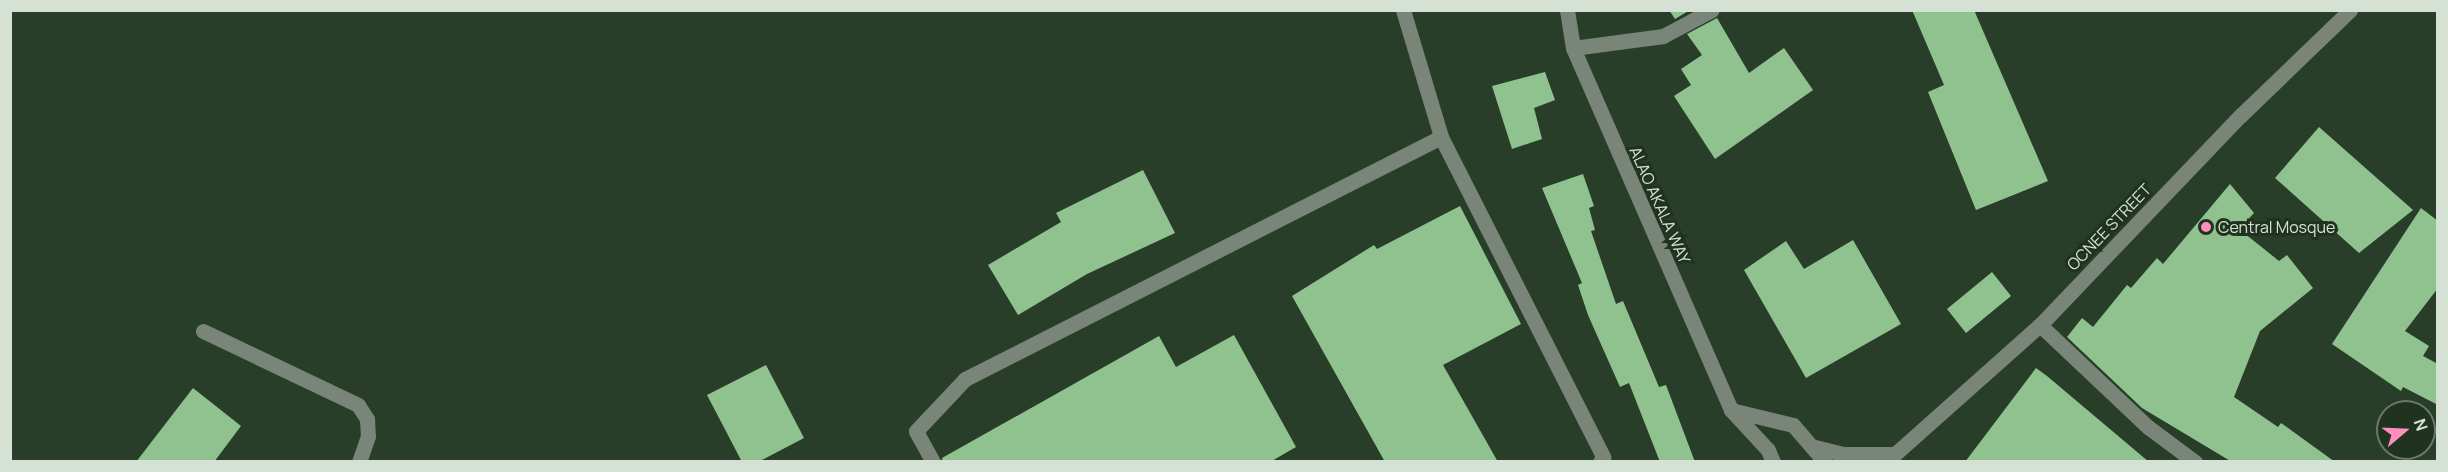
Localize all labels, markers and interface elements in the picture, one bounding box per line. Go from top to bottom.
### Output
street label: ALAO AKALA WAY [1626,144,1694,266]
street label: OCNEE STREET [2063,180,2155,274]
place label: Central Mosque [2218,217,2335,237]
marker: Central Mosque [2199,220,2213,234]
north arrow [2376,400,2436,460]
text: N [2409,416,2433,434]

